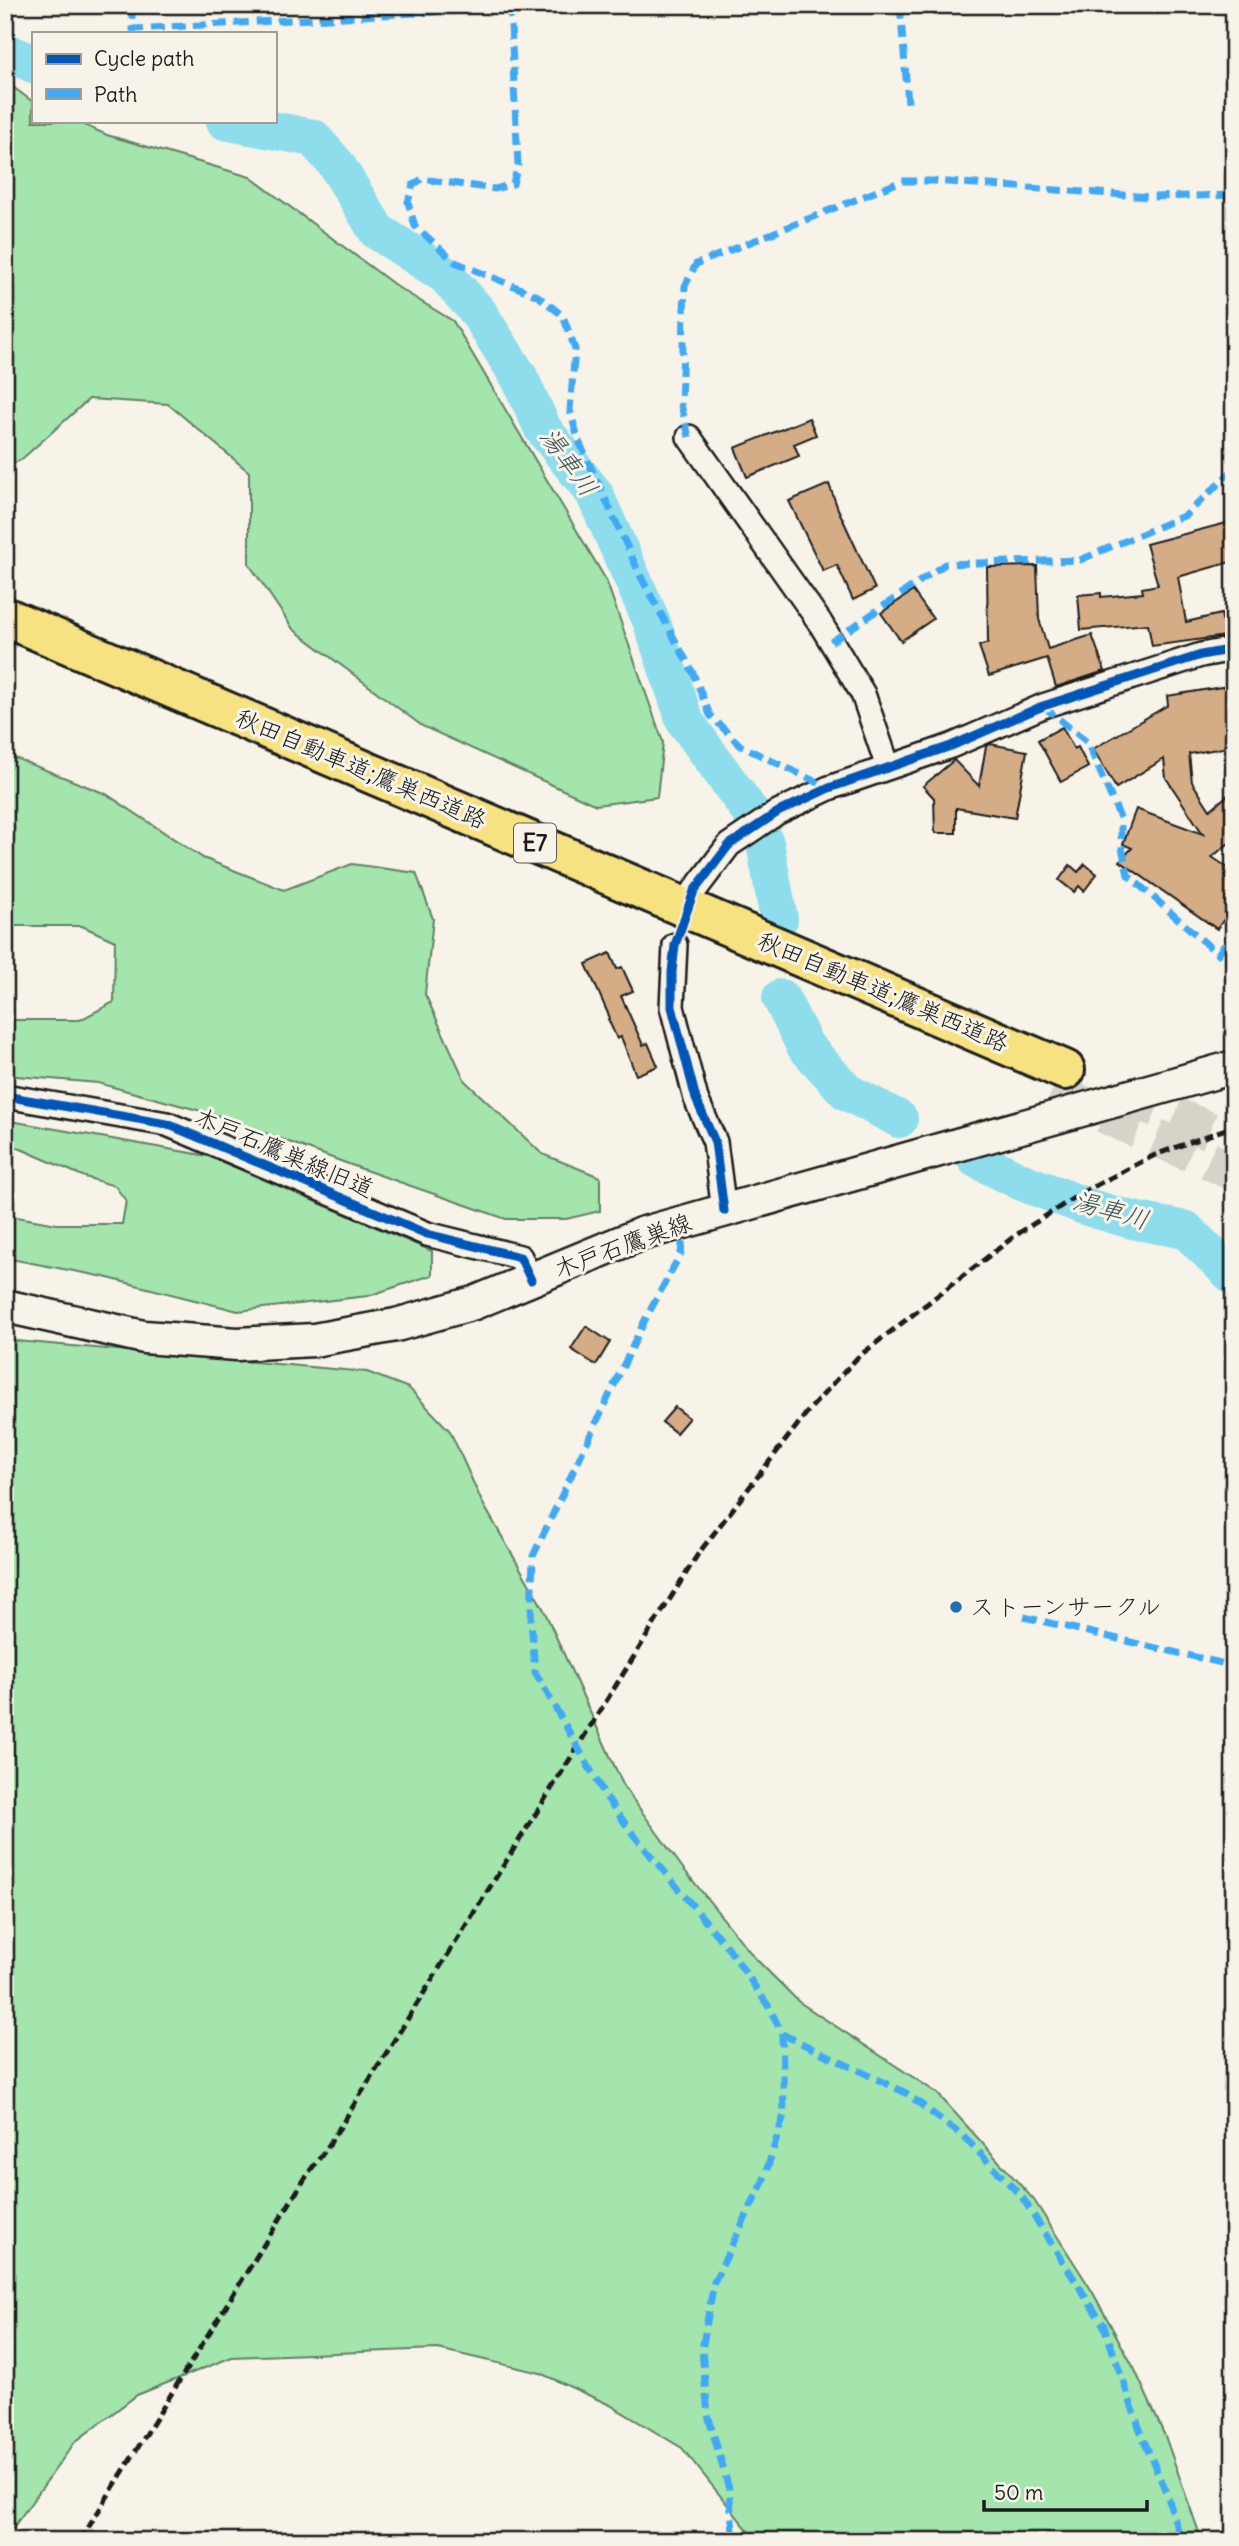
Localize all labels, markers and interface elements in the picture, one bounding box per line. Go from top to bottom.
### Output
legend [32,32,276,122]
text: Cycle path [94,45,194,72]
text: Path [94,81,137,108]
water label: 湯車川 [533,420,606,503]
street label: 秋田自動車道;鷹巣西道路 [231,702,491,835]
road number: E7 [514,824,556,862]
street label: 秋田自動車道;鷹巣西道路 [753,925,1013,1058]
street label: 木戸石鷹巣線旧道 [190,1101,379,1203]
water label: 湯車川 [1069,1183,1153,1236]
street label: 木戸石鷹巣線 [550,1206,695,1284]
place label: ストーンサークル [970,1591,1161,1621]
marker: ストーンサークル [948,1599,964,1615]
scale bar [984,2469,1146,2513]
text: 50 m [994,2479,1043,2506]

